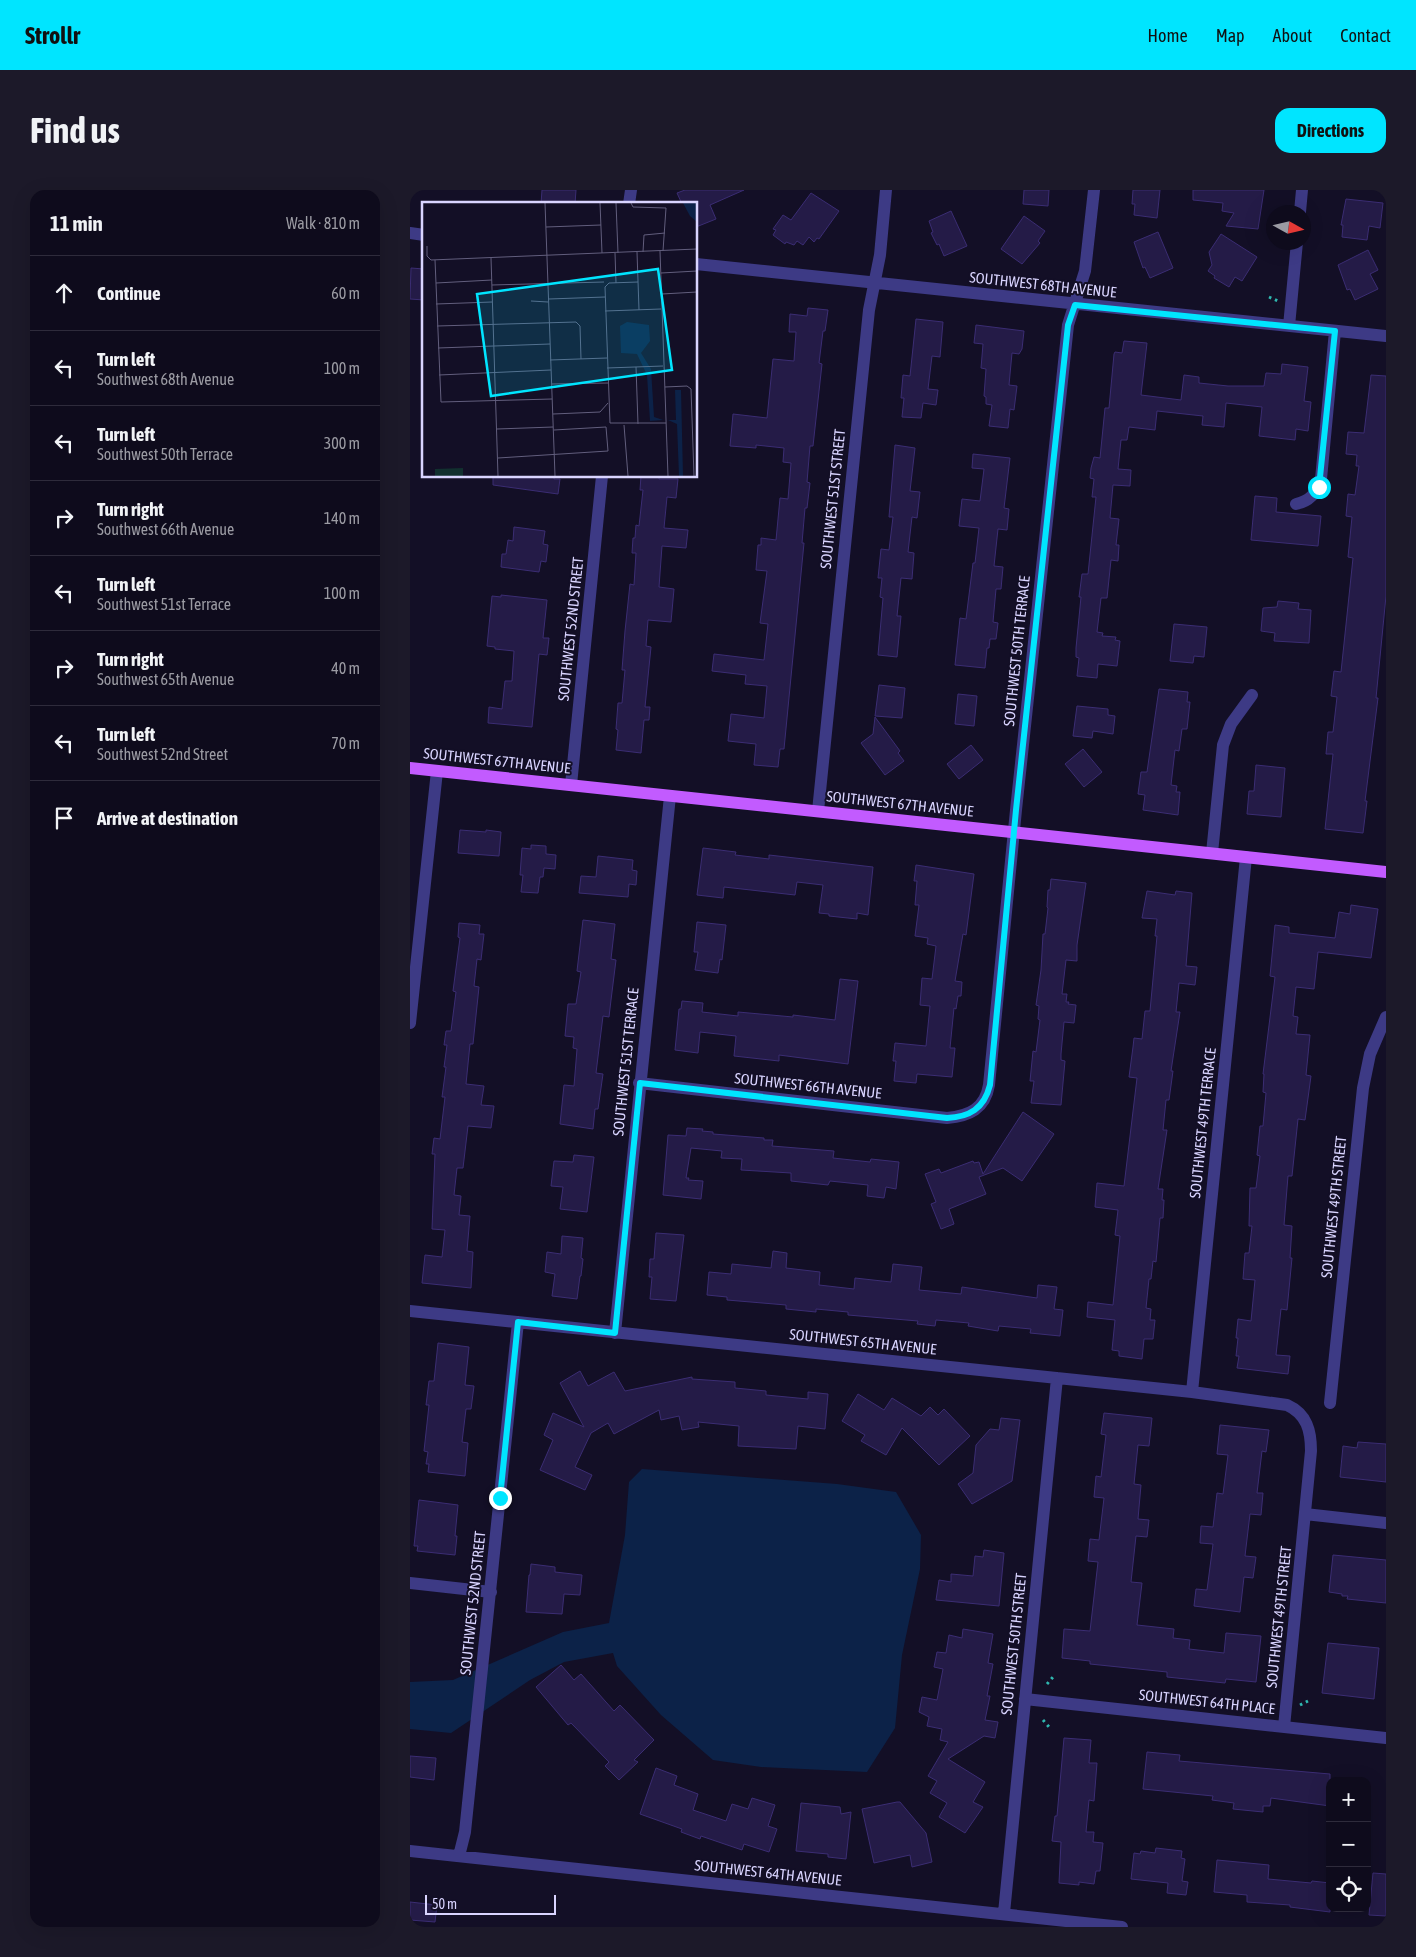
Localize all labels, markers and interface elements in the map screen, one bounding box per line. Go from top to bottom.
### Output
text: Strollr [25,22,80,49]
text: Home [1148,25,1188,46]
text: Map [1216,25,1245,46]
text: About [1273,25,1312,46]
text: Contact [1340,25,1391,46]
button: Directions [1275,108,1386,153]
text: Find us [30,110,120,150]
inset map [422,202,698,478]
north arrow [1266,205,1311,250]
text: 11 min [50,211,103,235]
text: Walk · 810 m [286,214,360,232]
street label: SOUTHWEST 68TH AVENUE [969,268,1118,301]
icon: ahead [50,279,78,307]
text: Continue [97,282,161,304]
text: 60 m [331,284,360,302]
text: Turn left [97,348,155,370]
icon: left [50,354,78,382]
text: 100 m [324,359,360,377]
text: Southwest 68th Avenue [97,370,234,388]
text: Turn left [97,423,155,445]
street label: SOUTHWEST 51ST STREET [817,428,848,570]
icon: left [50,429,78,457]
text: 300 m [324,434,360,452]
text: Southwest 50th Terrace [97,445,233,463]
route start [1308,476,1331,499]
text: Turn right [97,498,164,520]
icon: right [50,504,78,532]
text: 140 m [324,509,360,527]
text: Southwest 66th Avenue [97,520,234,538]
street label: SOUTHWEST 52ND STREET [554,556,587,702]
text: Turn left [97,573,155,595]
street label: SOUTHWEST 50TH TERRACE [1000,574,1033,727]
icon: left [50,579,78,607]
text: 100 m [324,584,360,602]
text: Southwest 51st Terrace [97,595,231,613]
text: Turn right [97,648,164,670]
icon: right [50,654,78,682]
text: 40 m [331,659,360,677]
text: Southwest 65th Avenue [97,670,234,688]
text: Turn left [97,723,155,745]
icon: left [50,729,78,757]
text: 70 m [331,734,360,752]
street label: SOUTHWEST 67TH AVENUE [423,744,572,777]
text: Southwest 52nd Street [97,745,228,763]
street label: SOUTHWEST 67TH AVENUE [826,787,975,820]
icon: arrive [50,804,78,832]
text: Arrive at destination [97,807,238,829]
street label: SOUTHWEST 51ST TERRACE [609,986,642,1137]
street label: SOUTHWEST 49TH TERRACE [1186,1046,1219,1199]
street label: SOUTHWEST 66TH AVENUE [734,1069,883,1102]
street label: SOUTHWEST 49TH STREET [1318,1135,1349,1279]
street label: SOUTHWEST 65TH AVENUE [789,1325,938,1358]
route end [489,1487,512,1510]
street label: SOUTHWEST 52ND STREET [456,1530,489,1676]
street label: SOUTHWEST 49TH STREET [1263,1545,1294,1689]
street label: SOUTHWEST 50TH STREET [998,1572,1029,1716]
street label: SOUTHWEST 64TH PLACE [1138,1686,1276,1717]
map controls [1326,1777,1371,1912]
button: + [1326,1777,1371,1822]
button: − [1326,1822,1371,1867]
street label: SOUTHWEST 64TH AVENUE [694,1856,843,1889]
button: locate [1326,1867,1371,1912]
scale bar [425,1892,556,1915]
text: 50 m [432,1896,457,1912]

